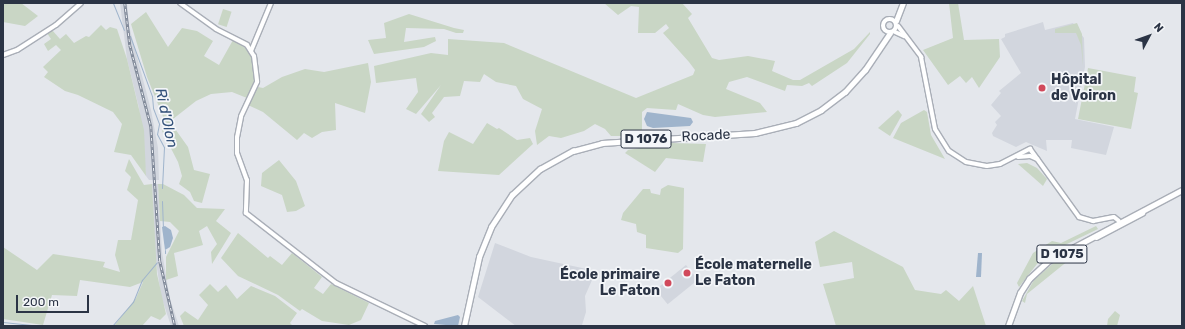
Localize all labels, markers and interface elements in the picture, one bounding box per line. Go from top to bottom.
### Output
north arrow [1129,16,1169,56]
text: N [1151,21,1166,35]
place label: Hôpital de Voiron [1051,72,1116,104]
marker: Hôpital de Voiron [1036,82,1048,94]
water label: Ri d'Olon [151,86,181,150]
street label: Rocade [681,126,731,146]
road number: D 1076 [620,128,672,150]
road number: D 1075 [1036,243,1088,265]
place label: École maternelle Le Faton [695,257,812,290]
place label: École primaire Le Faton [560,267,660,300]
marker: École maternelle Le Faton [682,268,692,278]
marker: École primaire Le Faton [663,278,673,288]
scale bar [18,287,91,313]
text: 200 m [23,295,59,309]

